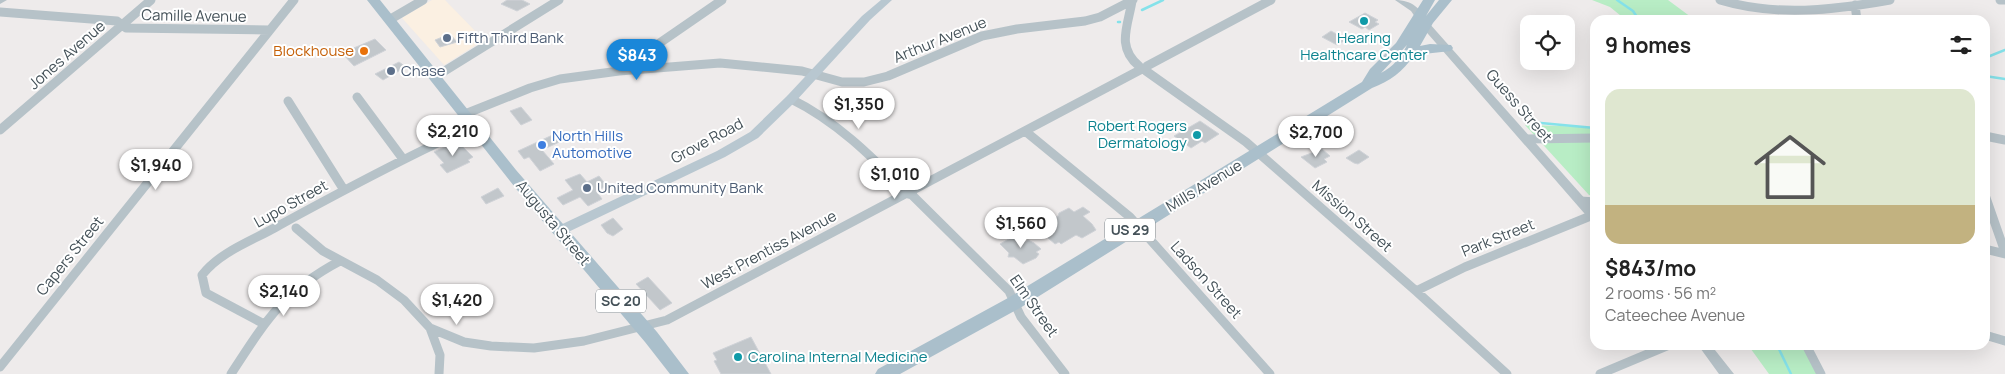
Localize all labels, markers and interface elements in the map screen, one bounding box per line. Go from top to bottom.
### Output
street label: Camille Avenue [141,4,247,27]
street label: Arthur Avenue [890,11,990,68]
street label: Jones Avenue [24,15,110,94]
marker: Hearing Healthcare Center [1358,15,1370,27]
map controls [1520,15,1575,70]
button: locate [1520,15,1575,70]
place label: Fifth Third Bank [457,27,564,48]
place label: Hearing Healthcare Center [1300,27,1428,65]
text: 9 homes [1605,31,1691,59]
icon: filters [1947,31,1975,59]
marker: Fifth Third Bank [441,32,453,44]
pin: $843 [607,38,667,81]
place label: Blockhouse [273,40,354,61]
text: $843 [618,44,656,66]
marker: Blockhouse [358,45,370,57]
place label: Chase [401,60,446,81]
street label: Guess Street [1482,64,1557,147]
marker: Chase [385,65,397,77]
pin: $1,350 [818,88,900,130]
text: $1,350 [834,93,884,115]
street label: Grove Road [667,113,747,168]
pin: $2,210 [412,114,494,157]
place label: Robert Rogers Dermatology [1088,115,1187,153]
pin: $2,700 [1275,116,1357,158]
text: $2,210 [427,120,479,142]
text: $2,700 [1289,121,1343,143]
icon: home [1745,122,1835,212]
place label: North Hills Automotive [552,125,632,163]
marker: Robert Rogers Dermatology [1191,129,1203,141]
marker: North Hills Automotive [536,139,548,151]
pin: $1,940 [115,148,197,191]
text: $1,940 [130,154,182,176]
street label: Mills Avenue [1162,154,1246,217]
pin: $1,010 [854,158,936,200]
text: $1,010 [870,163,920,185]
street label: Lupo Street [250,175,331,232]
street label: Mission Street [1308,175,1397,256]
street label: Augusta Street [511,176,595,270]
place label: United Community Bank [597,177,764,198]
marker: United Community Bank [581,182,593,194]
street label: West Prentiss Avenue [698,205,840,294]
pin: $1,560 [980,206,1062,249]
street label: Capers Street [31,211,108,300]
text: $1,560 [995,212,1047,234]
street label: Park Street [1458,213,1537,262]
road number: US 29 [1105,218,1155,242]
street label: Ladson Street [1166,236,1247,323]
text: $843/mo [1605,254,1696,282]
street label: Elm Street [1005,270,1064,341]
pin: $2,140 [243,274,325,317]
text: $2,140 [259,280,309,302]
text: 2 rooms · 56 m² [1605,282,1716,304]
pin: $1,420 [416,284,498,326]
text: $1,420 [431,289,483,311]
road number: SC 20 [596,290,646,312]
text: Cateechee Avenue [1605,304,1745,326]
place label: Carolina Internal Medicine [748,346,928,367]
marker: Carolina Internal Medicine [732,351,744,363]

